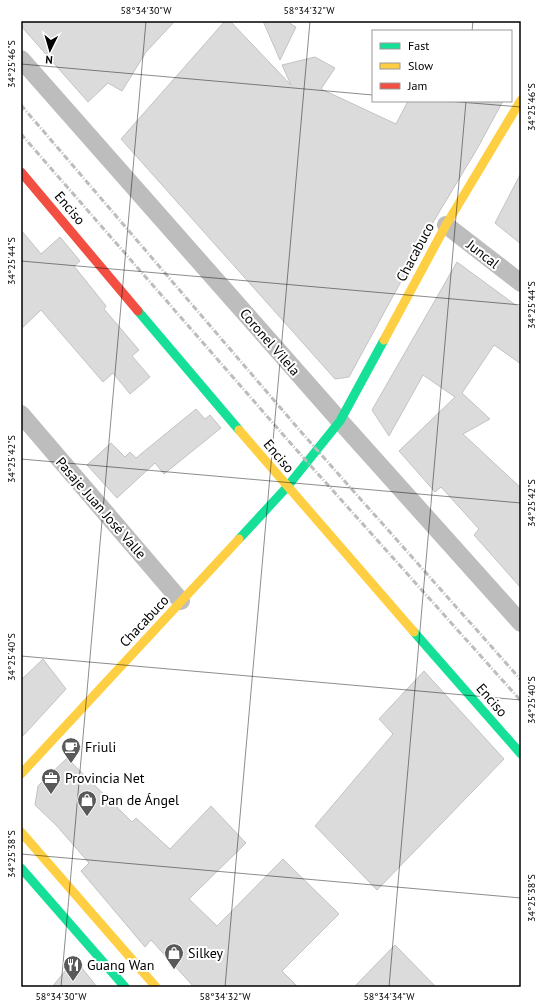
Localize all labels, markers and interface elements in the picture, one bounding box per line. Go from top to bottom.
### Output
text: 58°34'30"W [120,4,172,17]
text: 58°34'32"W [283,4,335,17]
north arrow [30,30,70,70]
legend [372,30,512,102]
text: Fast [408,38,429,53]
text: 34°25'46"S [5,40,18,88]
text: N [45,53,53,67]
text: Slow [408,58,433,73]
text: Jam [407,78,427,93]
text: 34°25'46"S [525,83,538,131]
street label: Enciso [51,187,89,229]
street label: Chacabuco [392,219,438,285]
street label: Juncal [462,235,503,272]
text: 34°25'44"S [5,237,18,285]
text: 34°25'44"S [525,281,538,329]
street label: Coronel Vilela [236,305,304,379]
text: 34°25'42"S [5,435,18,483]
street label: Enciso [260,435,298,477]
street label: Pasaje Juan José Valle [52,453,150,563]
text: 34°25'42"S [525,479,538,527]
street label: Chacabuco [115,591,173,651]
text: 34°25'40"S [5,633,18,681]
text: 34°25'40"S [525,676,538,724]
street label: Enciso [473,680,511,720]
cafe icon: Friuli [60,736,82,764]
place label: Friuli [85,738,116,756]
office icon: Provincia Net [40,767,62,795]
place label: Provincia Net [65,769,145,787]
shop icon: Pan de Ángel [76,789,98,817]
place label: Pan de Ángel [101,791,179,809]
text: 34°25'38"S [5,830,18,878]
text: 34°25'38"S [525,874,538,922]
shop icon: Silkey [163,942,185,970]
place label: Silkey [188,944,224,962]
restaurant icon: Guang Wan [62,954,84,982]
place label: Guang Wan [87,956,154,974]
text: 58°34'30"W [35,990,87,1003]
text: 58°34'32"W [199,990,251,1003]
text: 58°34'34"W [363,990,415,1003]

